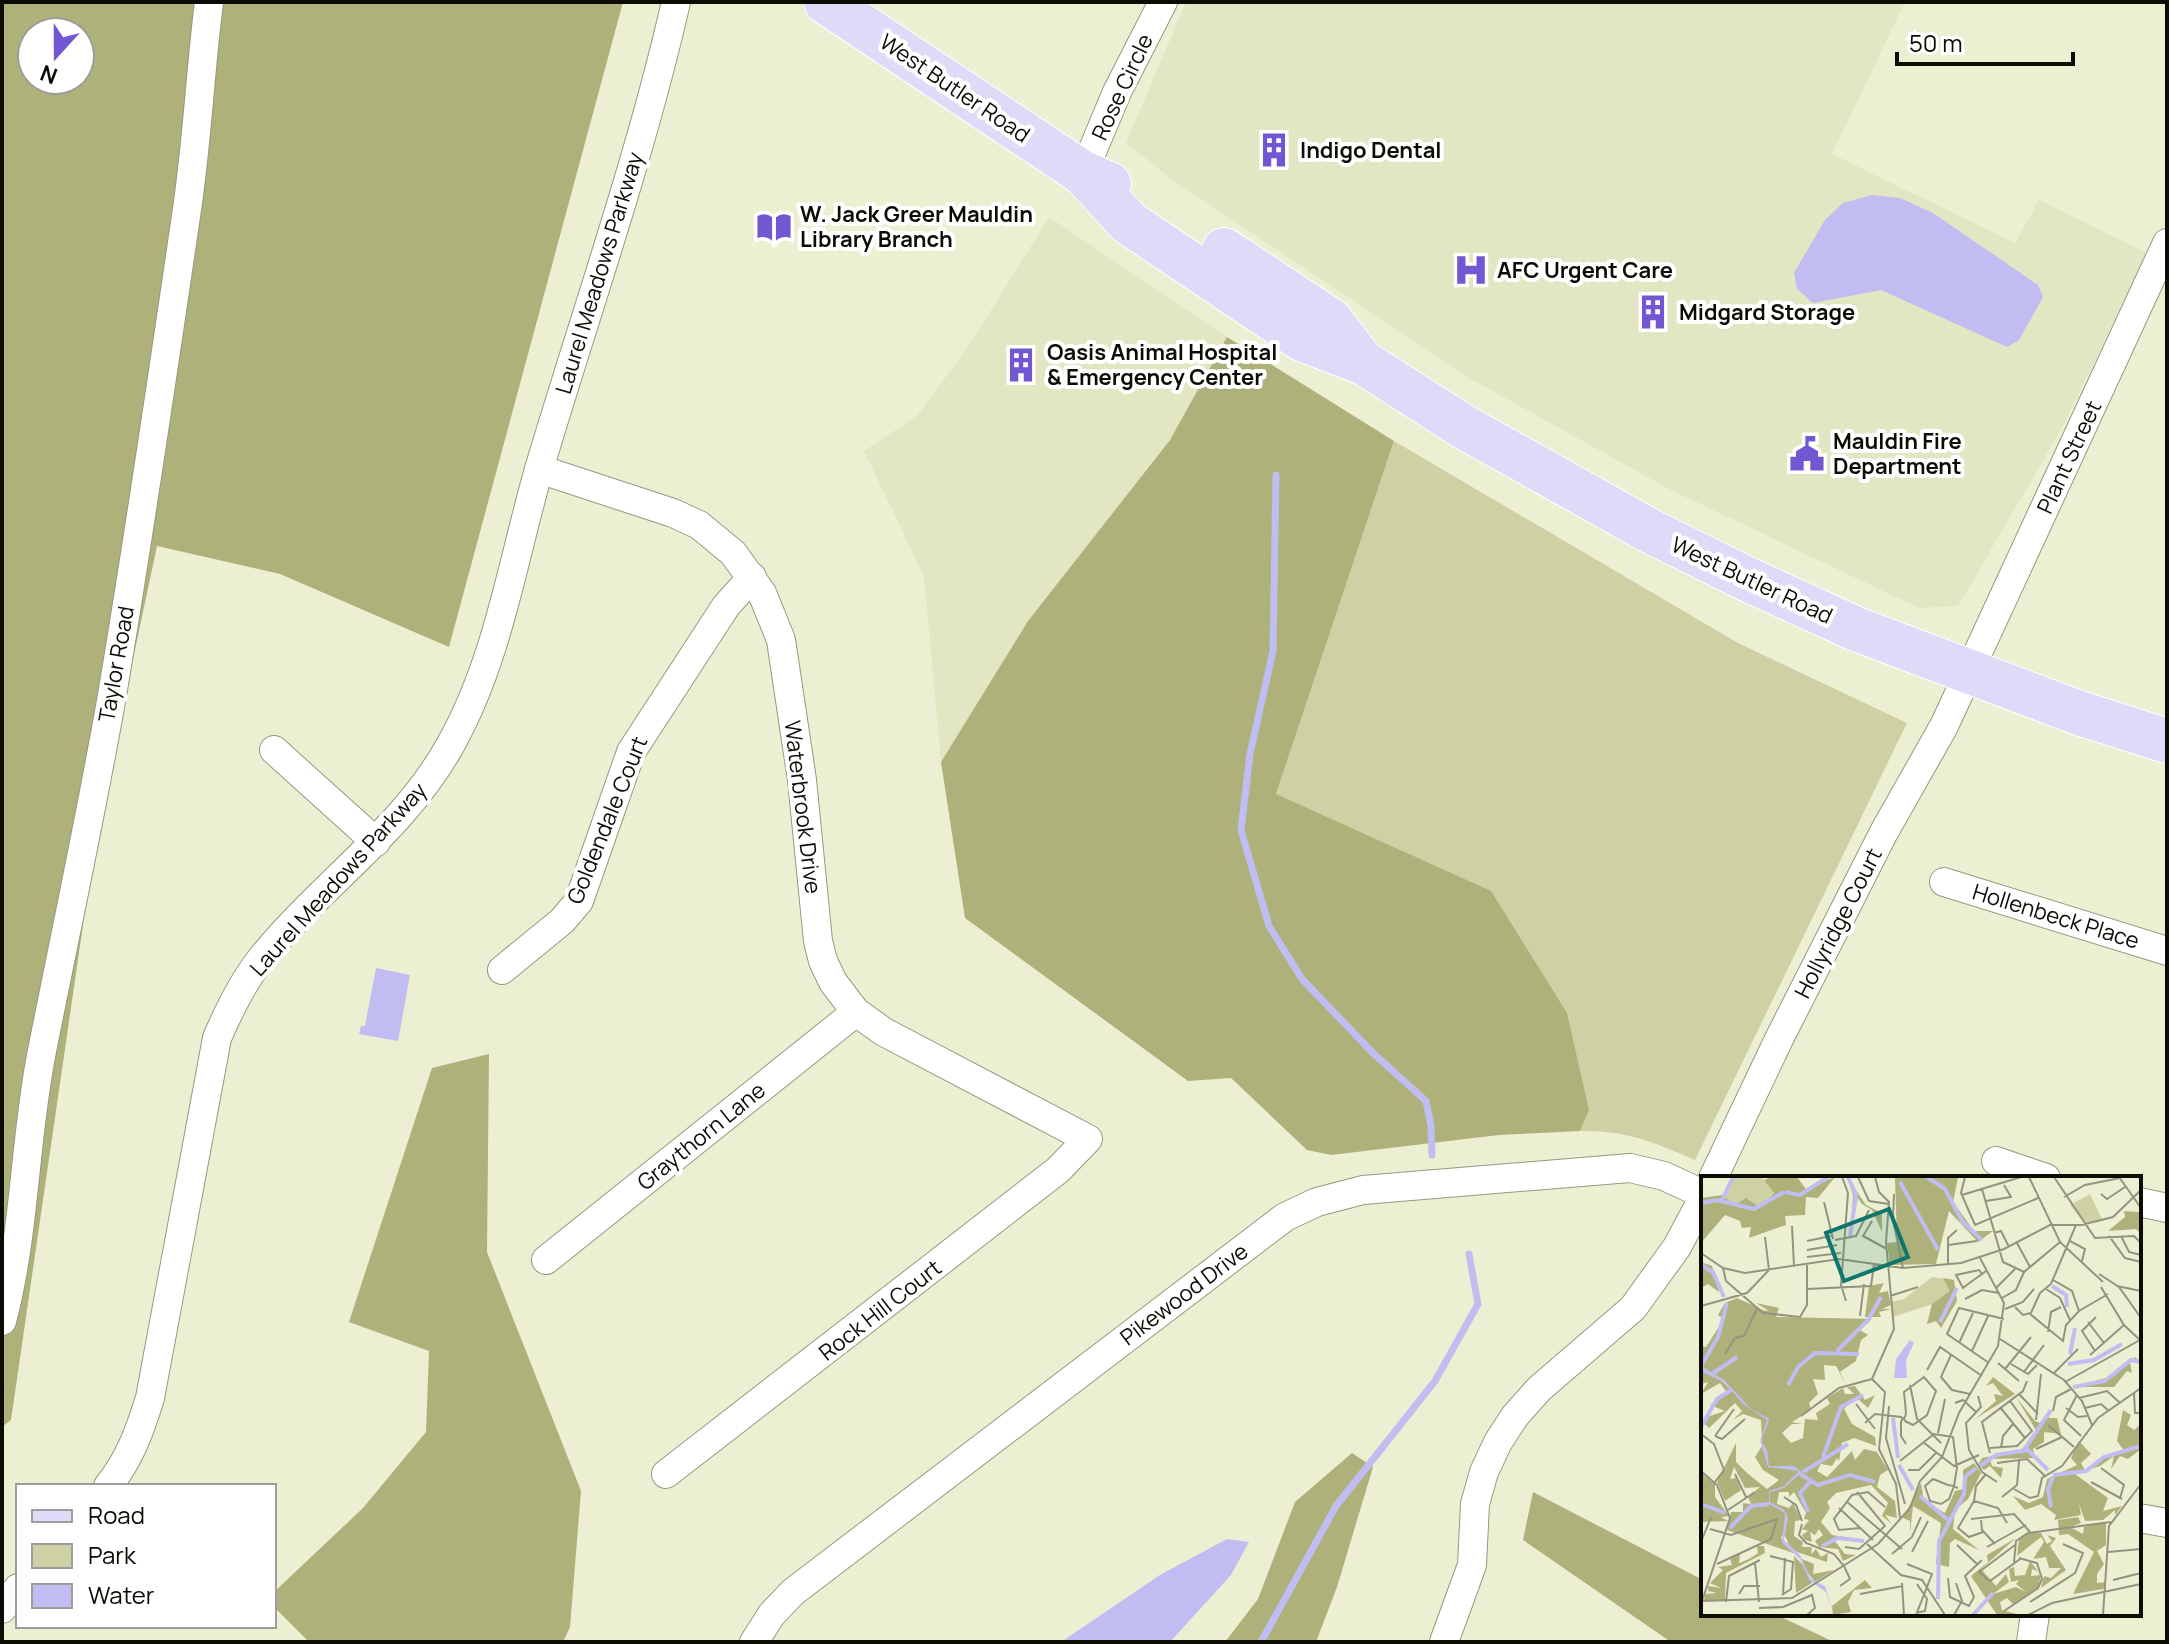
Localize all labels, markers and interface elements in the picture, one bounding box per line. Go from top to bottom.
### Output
north arrow [16,16,96,96]
scale bar [1897,16,2073,66]
text: 50 m [1909,26,1963,59]
street label: West Butler Road [874,27,1036,149]
street label: Rose Circle [1084,29,1160,145]
text: N [36,58,62,92]
building icon: Indigo Dental [1255,131,1293,169]
place label: Indigo Dental [1300,135,1442,165]
street label: Laurel Meadows Parkway [548,148,650,398]
place label: W. Jack Greer Mauldin Library Branch [800,199,1033,254]
library icon: W. Jack Greer Mauldin Library Branch [755,208,793,246]
hospital icon: AFC Urgent Care [1452,251,1490,289]
place label: AFC Urgent Care [1497,255,1673,285]
building icon: Midgard Storage [1634,293,1672,331]
place label: Midgard Storage [1679,297,1855,327]
place label: Oasis Animal Hospital & Emergency Center [1047,337,1277,392]
building icon: Oasis Animal Hospital & Emergency Center [1002,346,1040,384]
street label: Plant Street [2030,395,2108,518]
place label: Mauldin Fire Department [1833,426,1962,481]
public building icon: Mauldin Fire Department [1788,435,1826,473]
street label: West Butler Road [1666,529,1838,631]
street label: Taylor Road [91,604,141,724]
street label: Waterbrook Drive [777,719,829,896]
street label: Goldendale Court [560,731,654,908]
street label: Laurel Meadows Parkway [243,775,433,982]
street label: Hollyridge Court [1787,843,1889,1003]
street label: Hollenbeck Place [1969,876,2143,956]
street label: Graythorn Lane [631,1075,771,1197]
inset map [1701,1176,2141,1616]
street label: Pikewood Drive [1114,1236,1254,1352]
street label: Rock Hill Court [813,1253,948,1367]
legend [16,1484,276,1628]
text: Road [88,1498,145,1531]
text: Park [88,1538,137,1571]
text: Water [88,1578,155,1611]

